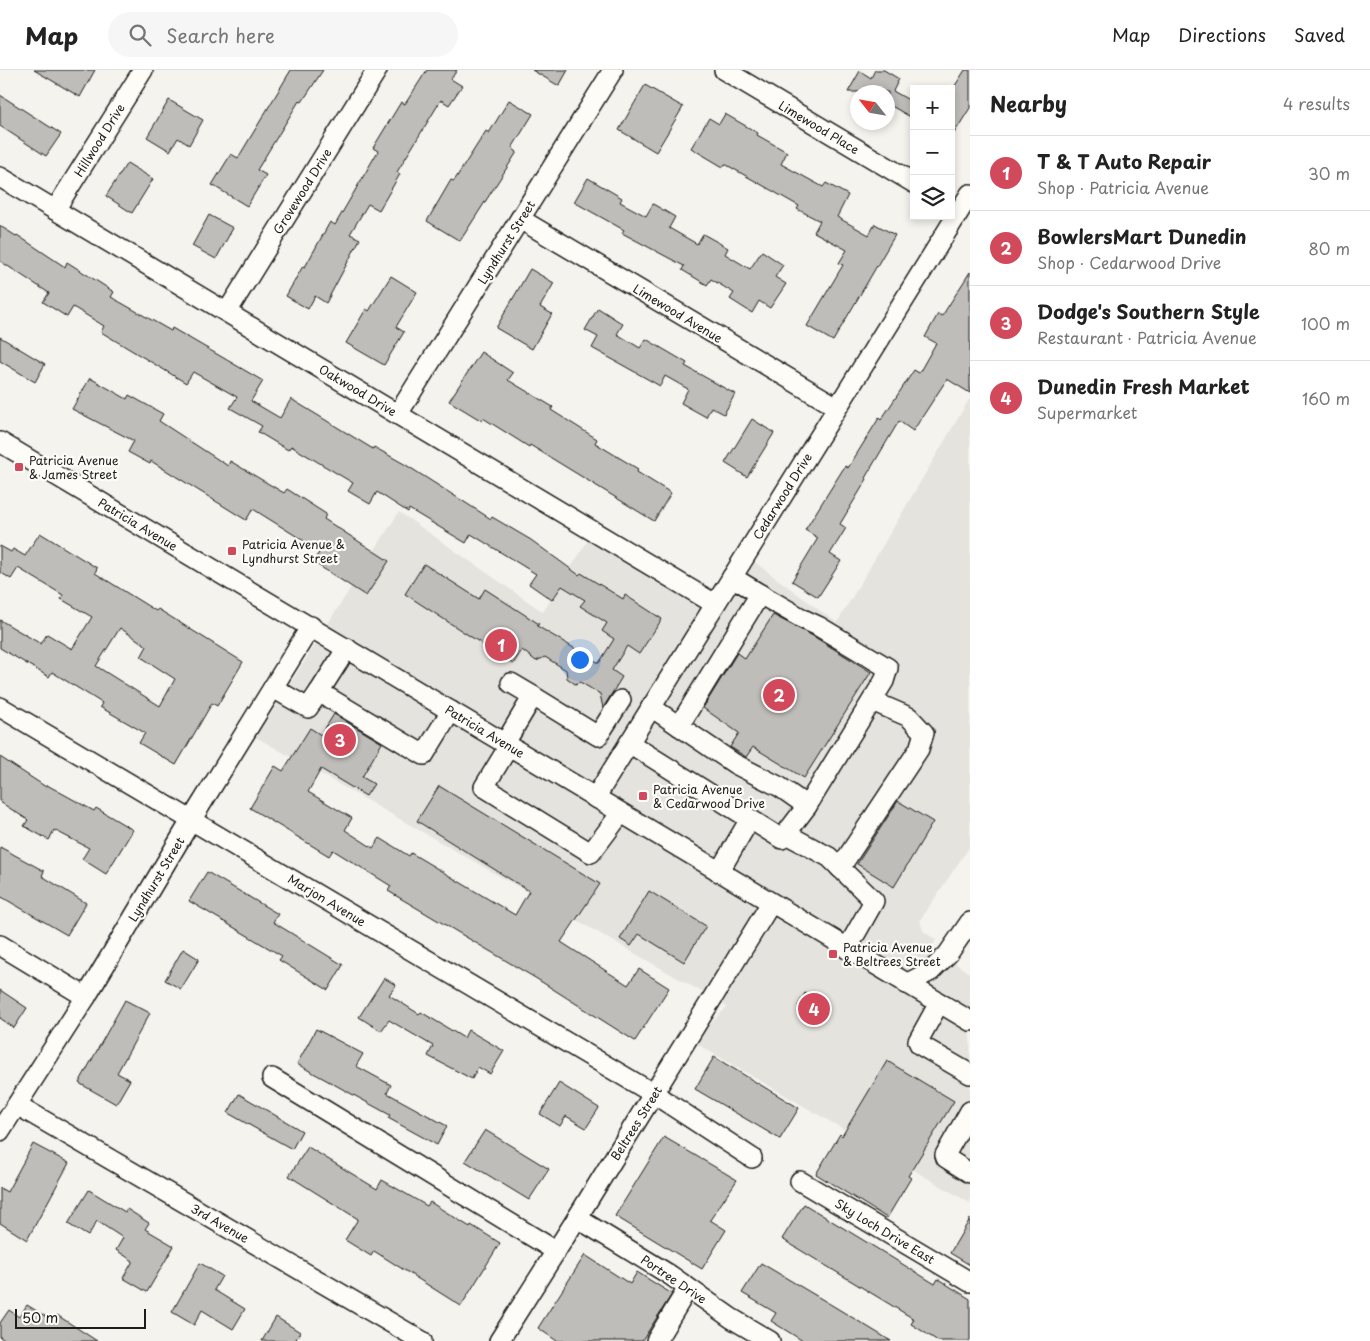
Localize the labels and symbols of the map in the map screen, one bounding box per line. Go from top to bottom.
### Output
north arrow [850,85,895,130]
street label: Limewood Place [775,96,863,158]
street label: Hillwood Drive [69,100,129,180]
street label: Grovewood Drive [268,145,336,237]
street label: Lyndhurst Street [473,197,539,287]
street label: Limewood Avenue [630,279,726,347]
street label: Oakwood Drive [316,360,400,420]
street label: Cedarwood Drive [748,449,816,543]
place label: Patricia Avenue & James Street [29,451,119,483]
marker: Patricia Avenue & James Street [13,461,25,473]
street label: Patricia Avenue [95,493,181,555]
place label: Patricia Avenue & Lyndhurst Street [242,535,345,567]
marker: Patricia Avenue & Lyndhurst Street [226,545,238,557]
pin: 1 [485,626,517,664]
your location [567,647,593,673]
pin: 2 [763,676,795,714]
street label: Patricia Avenue [442,700,528,762]
pin: 3 [324,721,356,759]
place label: Patricia Avenue & Cedarwood Drive [653,780,765,812]
marker: Patricia Avenue & Cedarwood Drive [637,790,649,802]
street label: Lyndhurst Street [124,833,188,925]
street label: Marjon Avenue [285,870,370,931]
place label: Patricia Avenue & Beltrees Street [843,938,941,970]
marker: Patricia Avenue & Beltrees Street [827,948,839,960]
pin: 4 [798,990,830,1028]
street label: Beltrees Street [606,1082,666,1164]
street label: Sky Loch Drive East [832,1194,938,1268]
street label: 3rd Avenue [188,1199,253,1247]
street label: Portree Drive [638,1250,710,1308]
scale bar [15,1306,146,1329]

